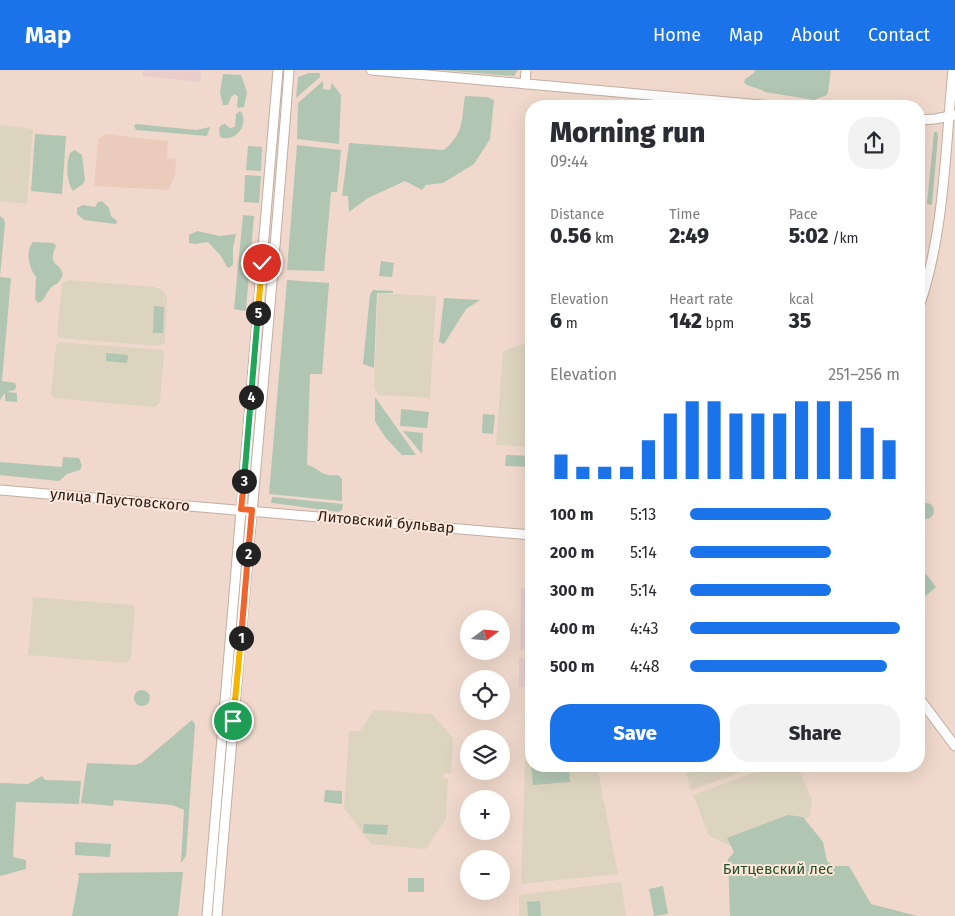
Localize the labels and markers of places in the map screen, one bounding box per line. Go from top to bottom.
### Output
pin [241,242,283,284]
pin: 5 [246,300,270,326]
pin: 4 [238,384,264,410]
pin: 3 [232,468,256,494]
pin: 2 [236,542,260,566]
pin: 1 [228,626,254,650]
pin [212,700,254,742]

